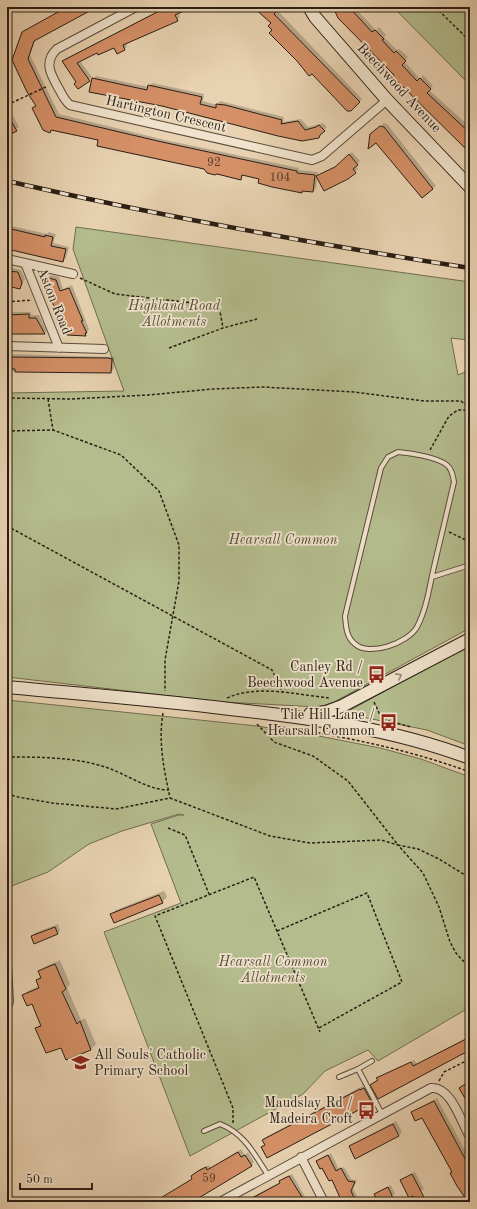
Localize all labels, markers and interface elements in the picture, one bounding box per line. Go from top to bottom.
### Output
street label: Beechwood Avenue [354,41,444,135]
street label: Hartington Crescent [104,93,228,135]
house number: 92 [207,157,221,169]
house number: 104 [270,172,290,184]
street label: Aston Road [34,265,74,337]
park label: Highland Road Allotments [127,299,221,329]
park label: Hearsall Common [228,533,337,547]
place label: Canley Rd / Beechwood Avenue [247,660,363,690]
bus stop icon: Canley Rd / Beechwood Avenue [366,665,386,685]
one-way arrow [395,673,402,681]
place label: Tile Hill Lane / Hearsall Common [267,708,375,738]
bus stop icon: Tile Hill Lane / Hearsall Common [378,713,398,733]
park label: Hearsall Common Allotments [218,955,327,985]
place label: All Souls' Catholic Primary School [94,1048,206,1078]
school or university icon: All Souls' Catholic Primary School [71,1053,91,1073]
place label: Maudslay Rd / Madeira Croft [264,1096,353,1126]
bus stop icon: Maudslay Rd / Madeira Croft [356,1101,376,1121]
scale bar [20,1165,92,1191]
house number: 59 [202,1172,216,1185]
text: 50 m [26,1173,53,1186]

